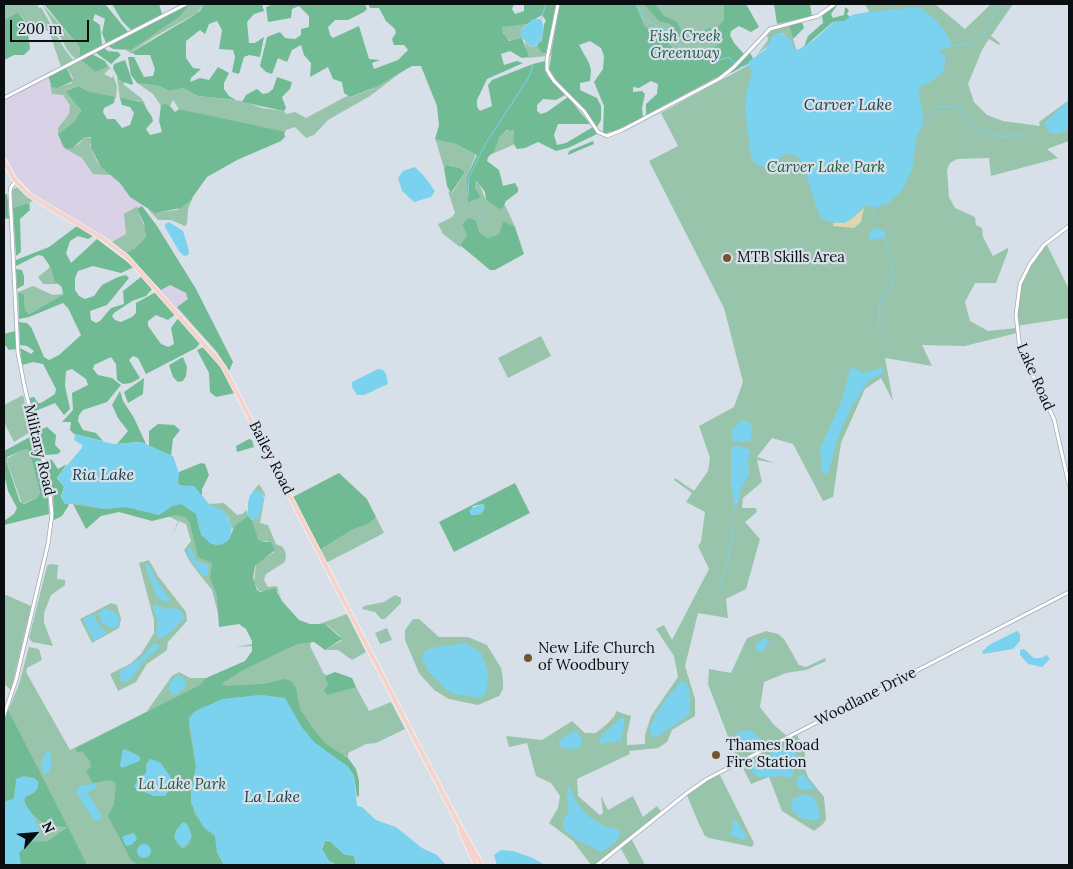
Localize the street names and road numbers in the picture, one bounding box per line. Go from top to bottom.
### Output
street label: Lake Road [1012,341,1058,413]
street label: Military Road [20,402,58,498]
street label: Bailey Road [245,418,297,498]
street label: Woodlane Drive [812,664,920,730]

